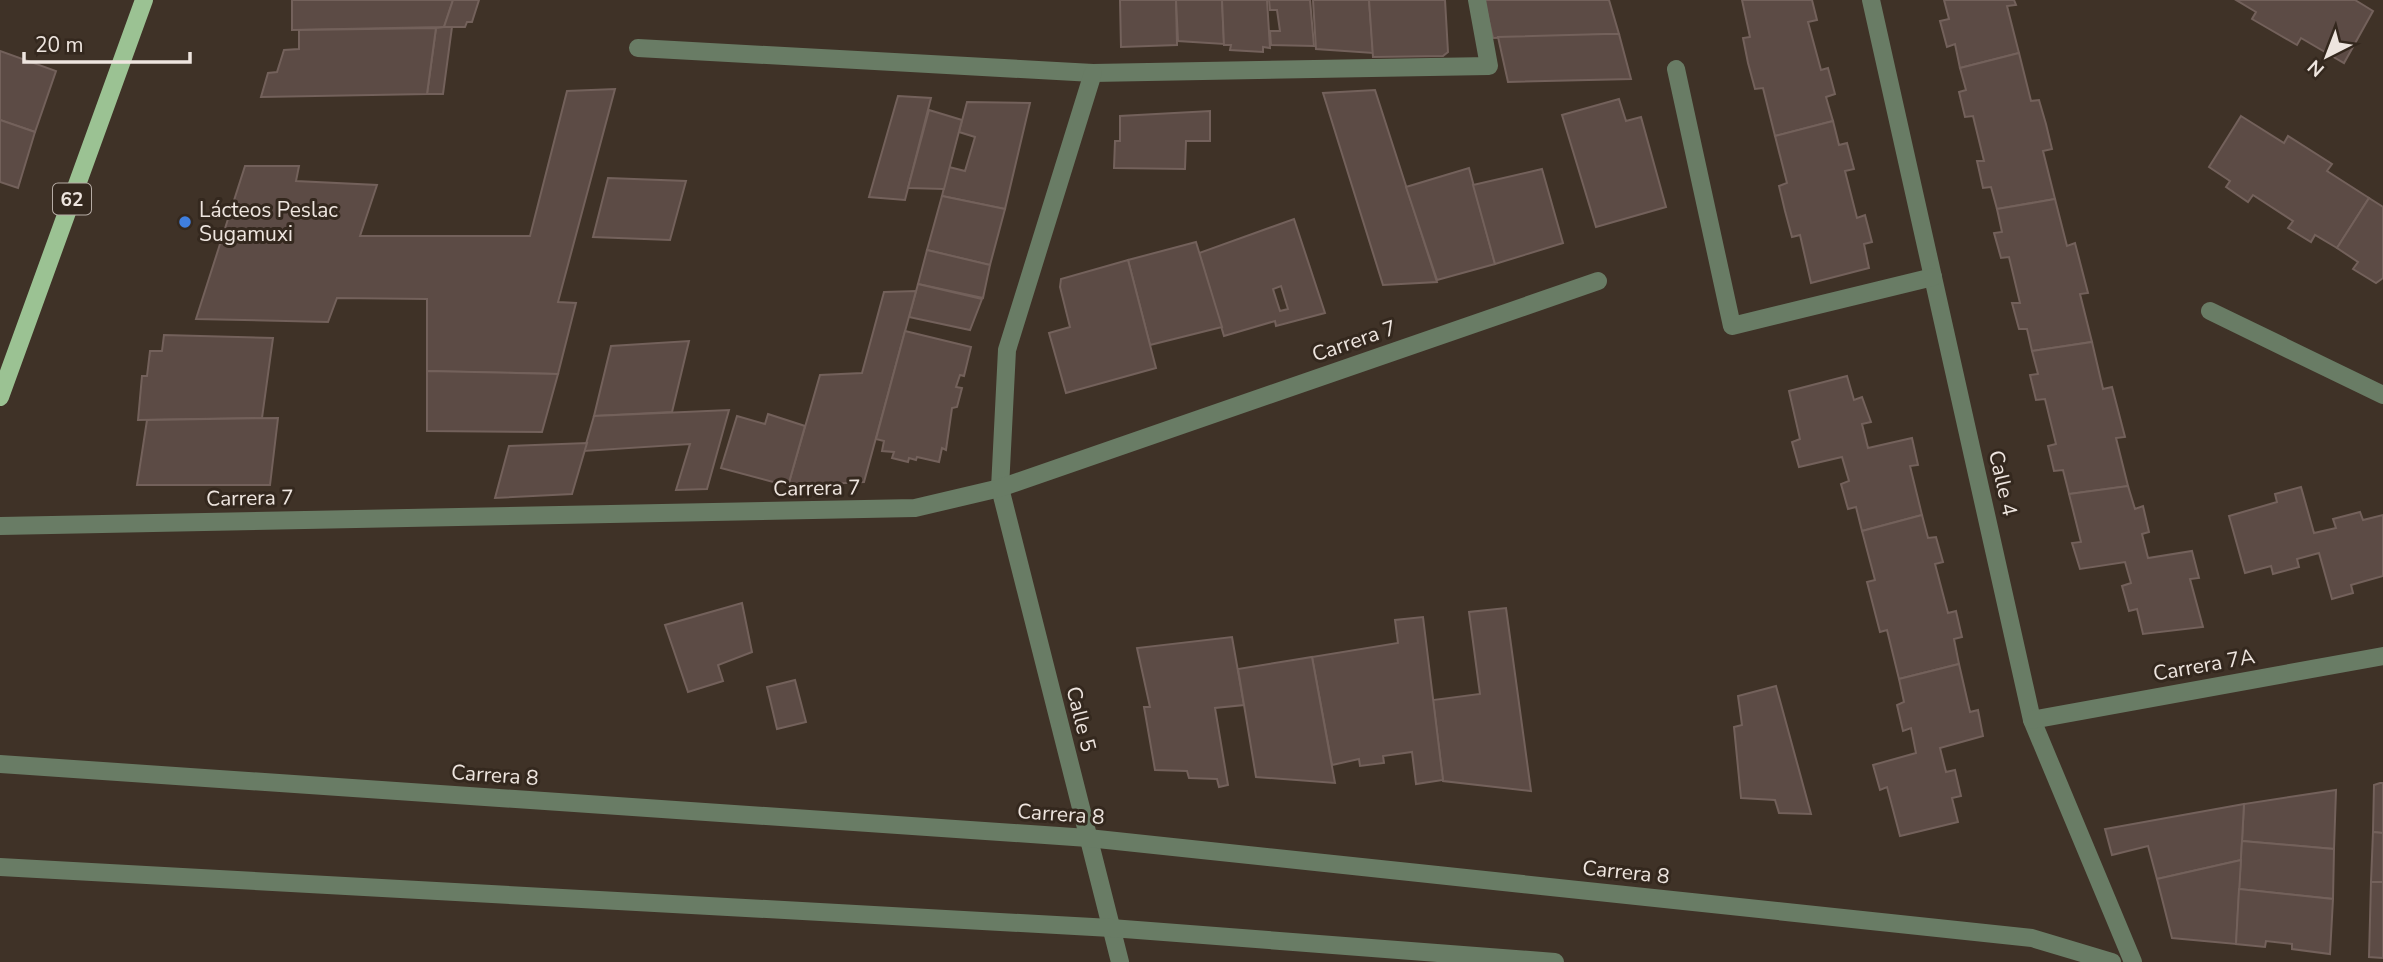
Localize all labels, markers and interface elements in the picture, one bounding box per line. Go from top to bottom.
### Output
scale bar [24,21,191,65]
north arrow [2292,21,2362,91]
text: 20 m [35,31,84,59]
text: N [2302,53,2330,82]
road number: 62 [53,183,91,214]
place label: Lácteos Peslac Sugamuxi [199,196,338,248]
marker: Lácteos Peslac Sugamuxi [177,214,193,230]
street label: Carrera 7 [1308,314,1400,368]
street label: Calle 4 [1982,447,2024,519]
street label: Carrera 7 [773,473,861,503]
street label: Carrera 7 [206,483,294,513]
street label: Carrera 7A [2151,642,2257,688]
street label: Calle 5 [1059,683,1103,755]
street label: Carrera 8 [450,758,540,792]
street label: Carrera 8 [1016,797,1106,831]
street label: Carrera 8 [1581,854,1671,890]

